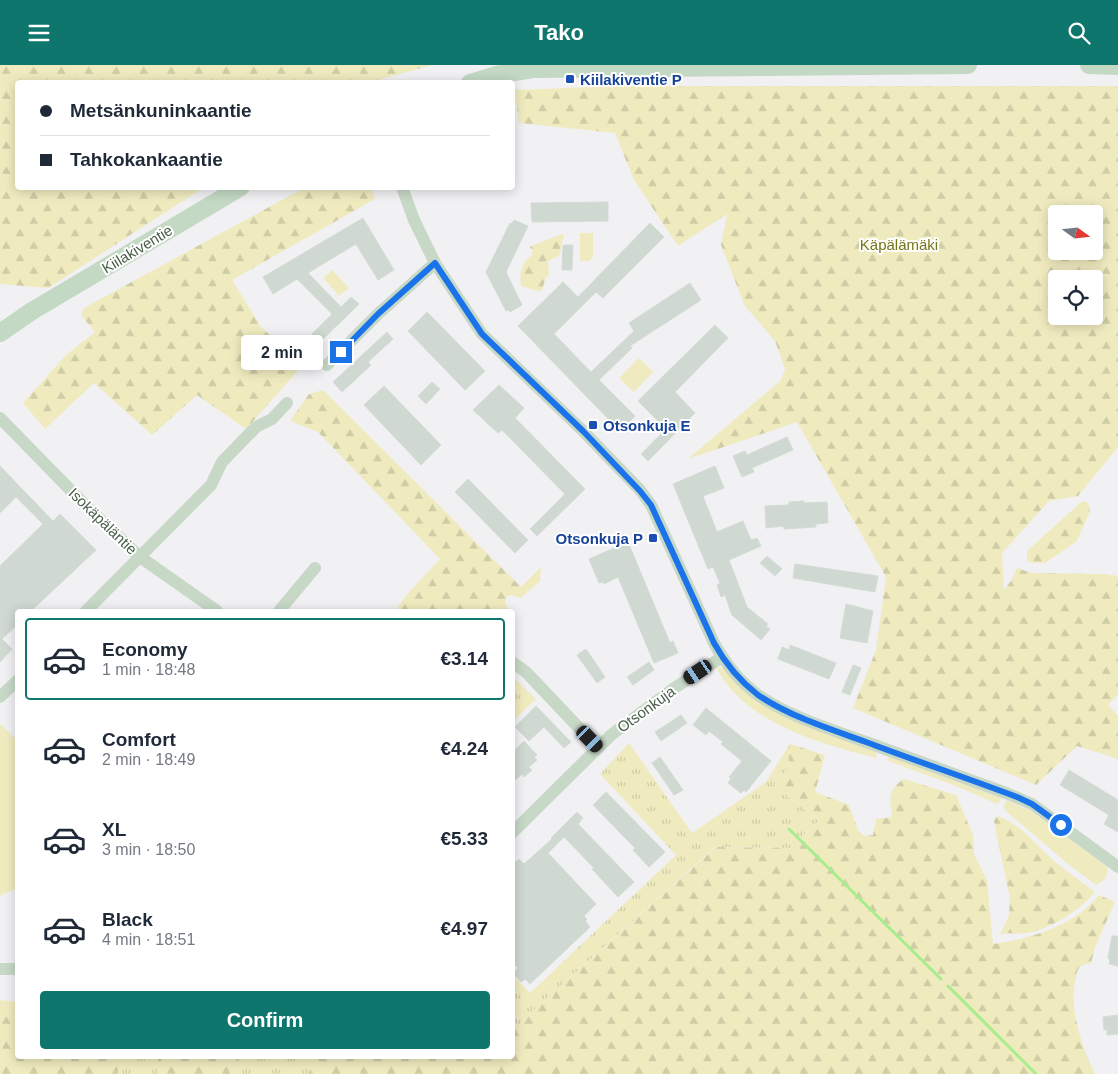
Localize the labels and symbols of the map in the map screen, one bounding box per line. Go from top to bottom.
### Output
place label: Kiilakiventie P [580,71,682,88]
marker: Kiilakiventie P [564,73,576,85]
north arrow [1048,205,1102,260]
street label: Kiilakiventie [99,221,175,277]
park label: Käpälämäki [860,236,938,253]
callout: 2 min [241,335,324,369]
route end [330,341,352,363]
place label: Otsonkuja E [603,417,691,434]
marker: Otsonkuja E [587,419,599,431]
street label: Isokäpäläntie [65,484,141,558]
place label: Otsonkuja P [555,530,643,547]
marker: Otsonkuja P [647,532,659,544]
car [681,657,714,687]
street label: Otsonkuja [614,682,679,736]
car [574,723,605,755]
route start [1050,814,1072,836]

